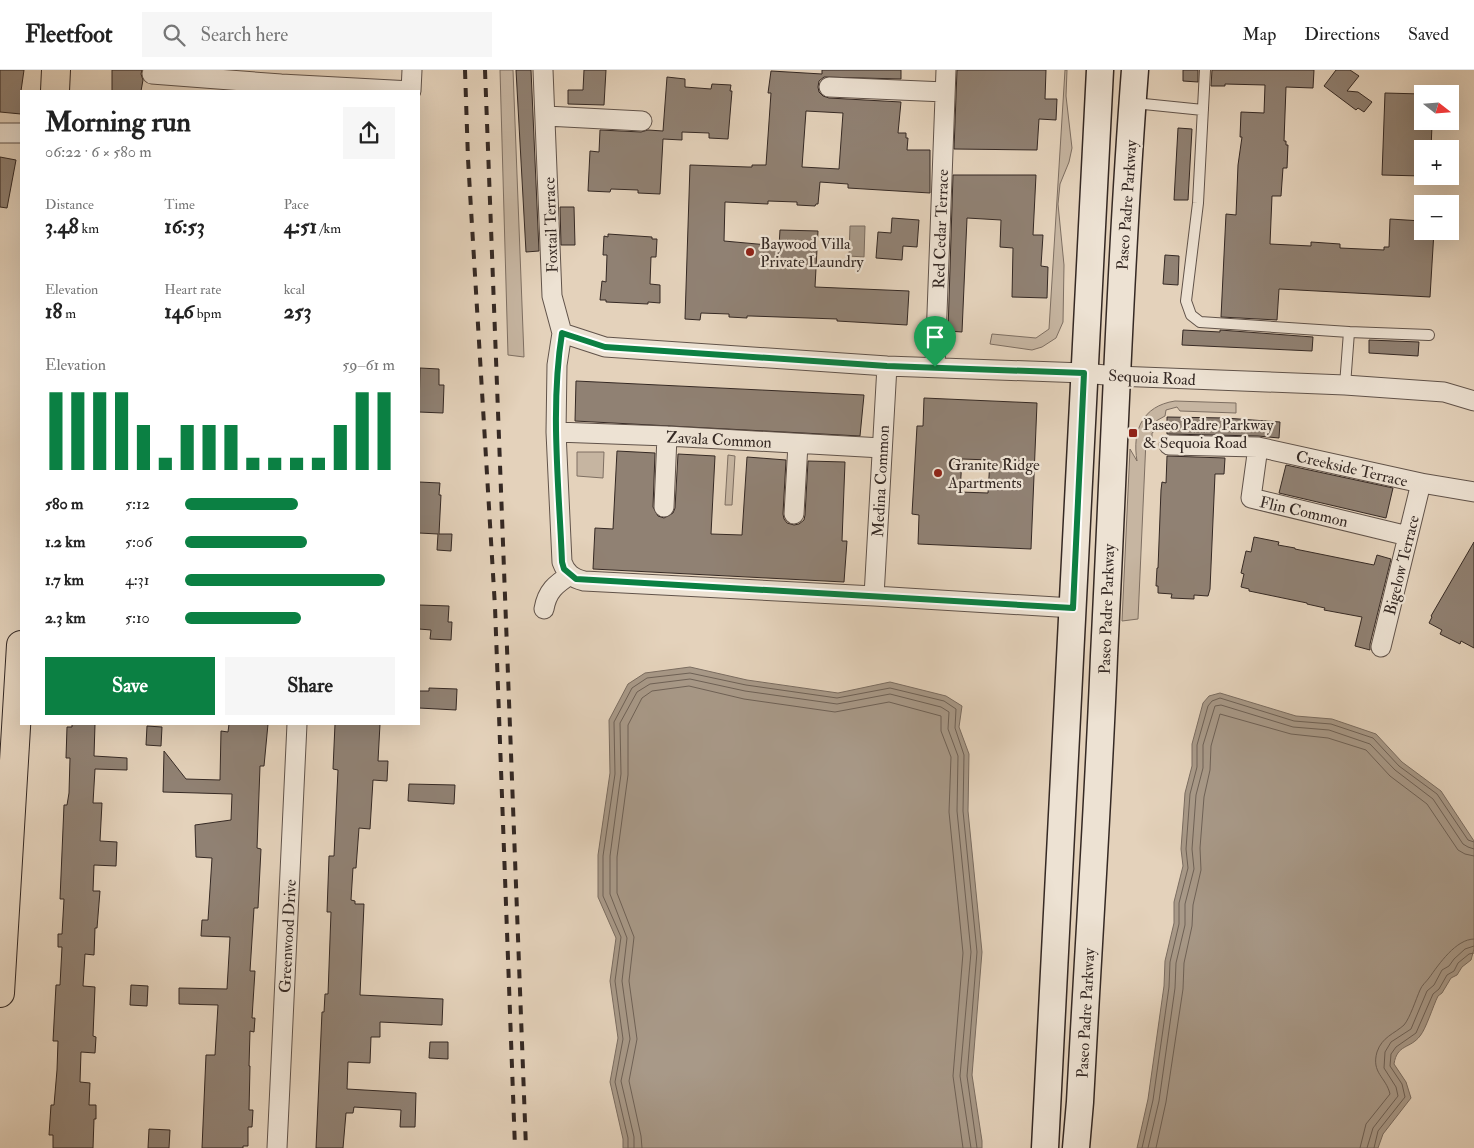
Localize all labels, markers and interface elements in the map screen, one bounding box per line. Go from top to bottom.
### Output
search box [142,12,492,57]
text: Fleetfoot [25,19,112,50]
icon: search [160,21,188,49]
text: Search here [200,23,288,47]
text: Map [1243,23,1276,46]
text: Directions [1304,23,1380,46]
text: Saved [1408,23,1449,46]
north arrow [1414,85,1459,130]
map controls [1414,85,1459,240]
text: Morning run [45,105,191,140]
button: share [343,107,395,159]
street label: Paseo Padre Parkway [1112,138,1142,271]
button: + [1414,140,1459,185]
text: 06:22 · 6 × 580 m [45,142,152,162]
street label: Red Cedar Terrace [929,169,953,289]
street label: Foxtail Terrace [539,176,563,273]
button: − [1414,195,1459,240]
text: Distance [45,196,94,213]
text: Time [164,196,195,213]
text: Pace [284,196,309,213]
text: 3.48 [45,213,79,240]
text: 16:53 [164,213,205,240]
text: 4:51 [284,213,317,240]
text: km [79,220,99,237]
text: /km [317,220,341,237]
place label: Baywood Villa Private Laundry [760,234,865,272]
marker: Baywood Villa Private Laundry [744,246,756,258]
text: Elevation [45,281,98,298]
text: Heart rate [164,281,221,298]
text: kcal [284,281,305,298]
text: 18 [45,298,62,325]
text: 146 [164,298,194,325]
text: 253 [284,298,312,325]
text: m [62,305,76,322]
text: bpm [194,305,222,322]
pin [914,316,956,367]
icon: arrive [921,323,949,351]
text: Elevation [45,355,106,375]
text: 59–61 m [342,355,395,375]
street label: Sequoia Road [1108,366,1196,390]
place label: Paseo Padre Parkway & Sequoia Road [1143,415,1274,453]
street label: Medina Common [868,424,894,538]
street label: Zavala Common [666,427,772,453]
marker: Paseo Padre Parkway & Sequoia Road [1127,427,1139,439]
street label: Creekside Terrace [1294,446,1410,492]
place label: Granite Ridge Apartments [947,455,1040,494]
marker: Granite Ridge Apartments [932,467,944,479]
street label: Flin Common [1258,492,1350,532]
text: 580 m [45,494,84,514]
text: 5:12 [125,494,150,514]
street label: Bigelow Terrace [1380,513,1424,617]
text: 1.2 km [45,532,85,552]
text: 5:06 [125,532,152,552]
street label: Paseo Padre Parkway [1095,543,1119,675]
text: 1.7 km [45,570,84,590]
text: 4:31 [125,570,149,590]
text: 2.3 km [45,608,86,628]
text: 5:10 [125,608,150,628]
button: Save [45,657,215,715]
button: Share [225,657,395,715]
street label: Greenwood Drive [275,878,301,993]
street label: Paseo Padre Parkway [1073,946,1099,1079]

